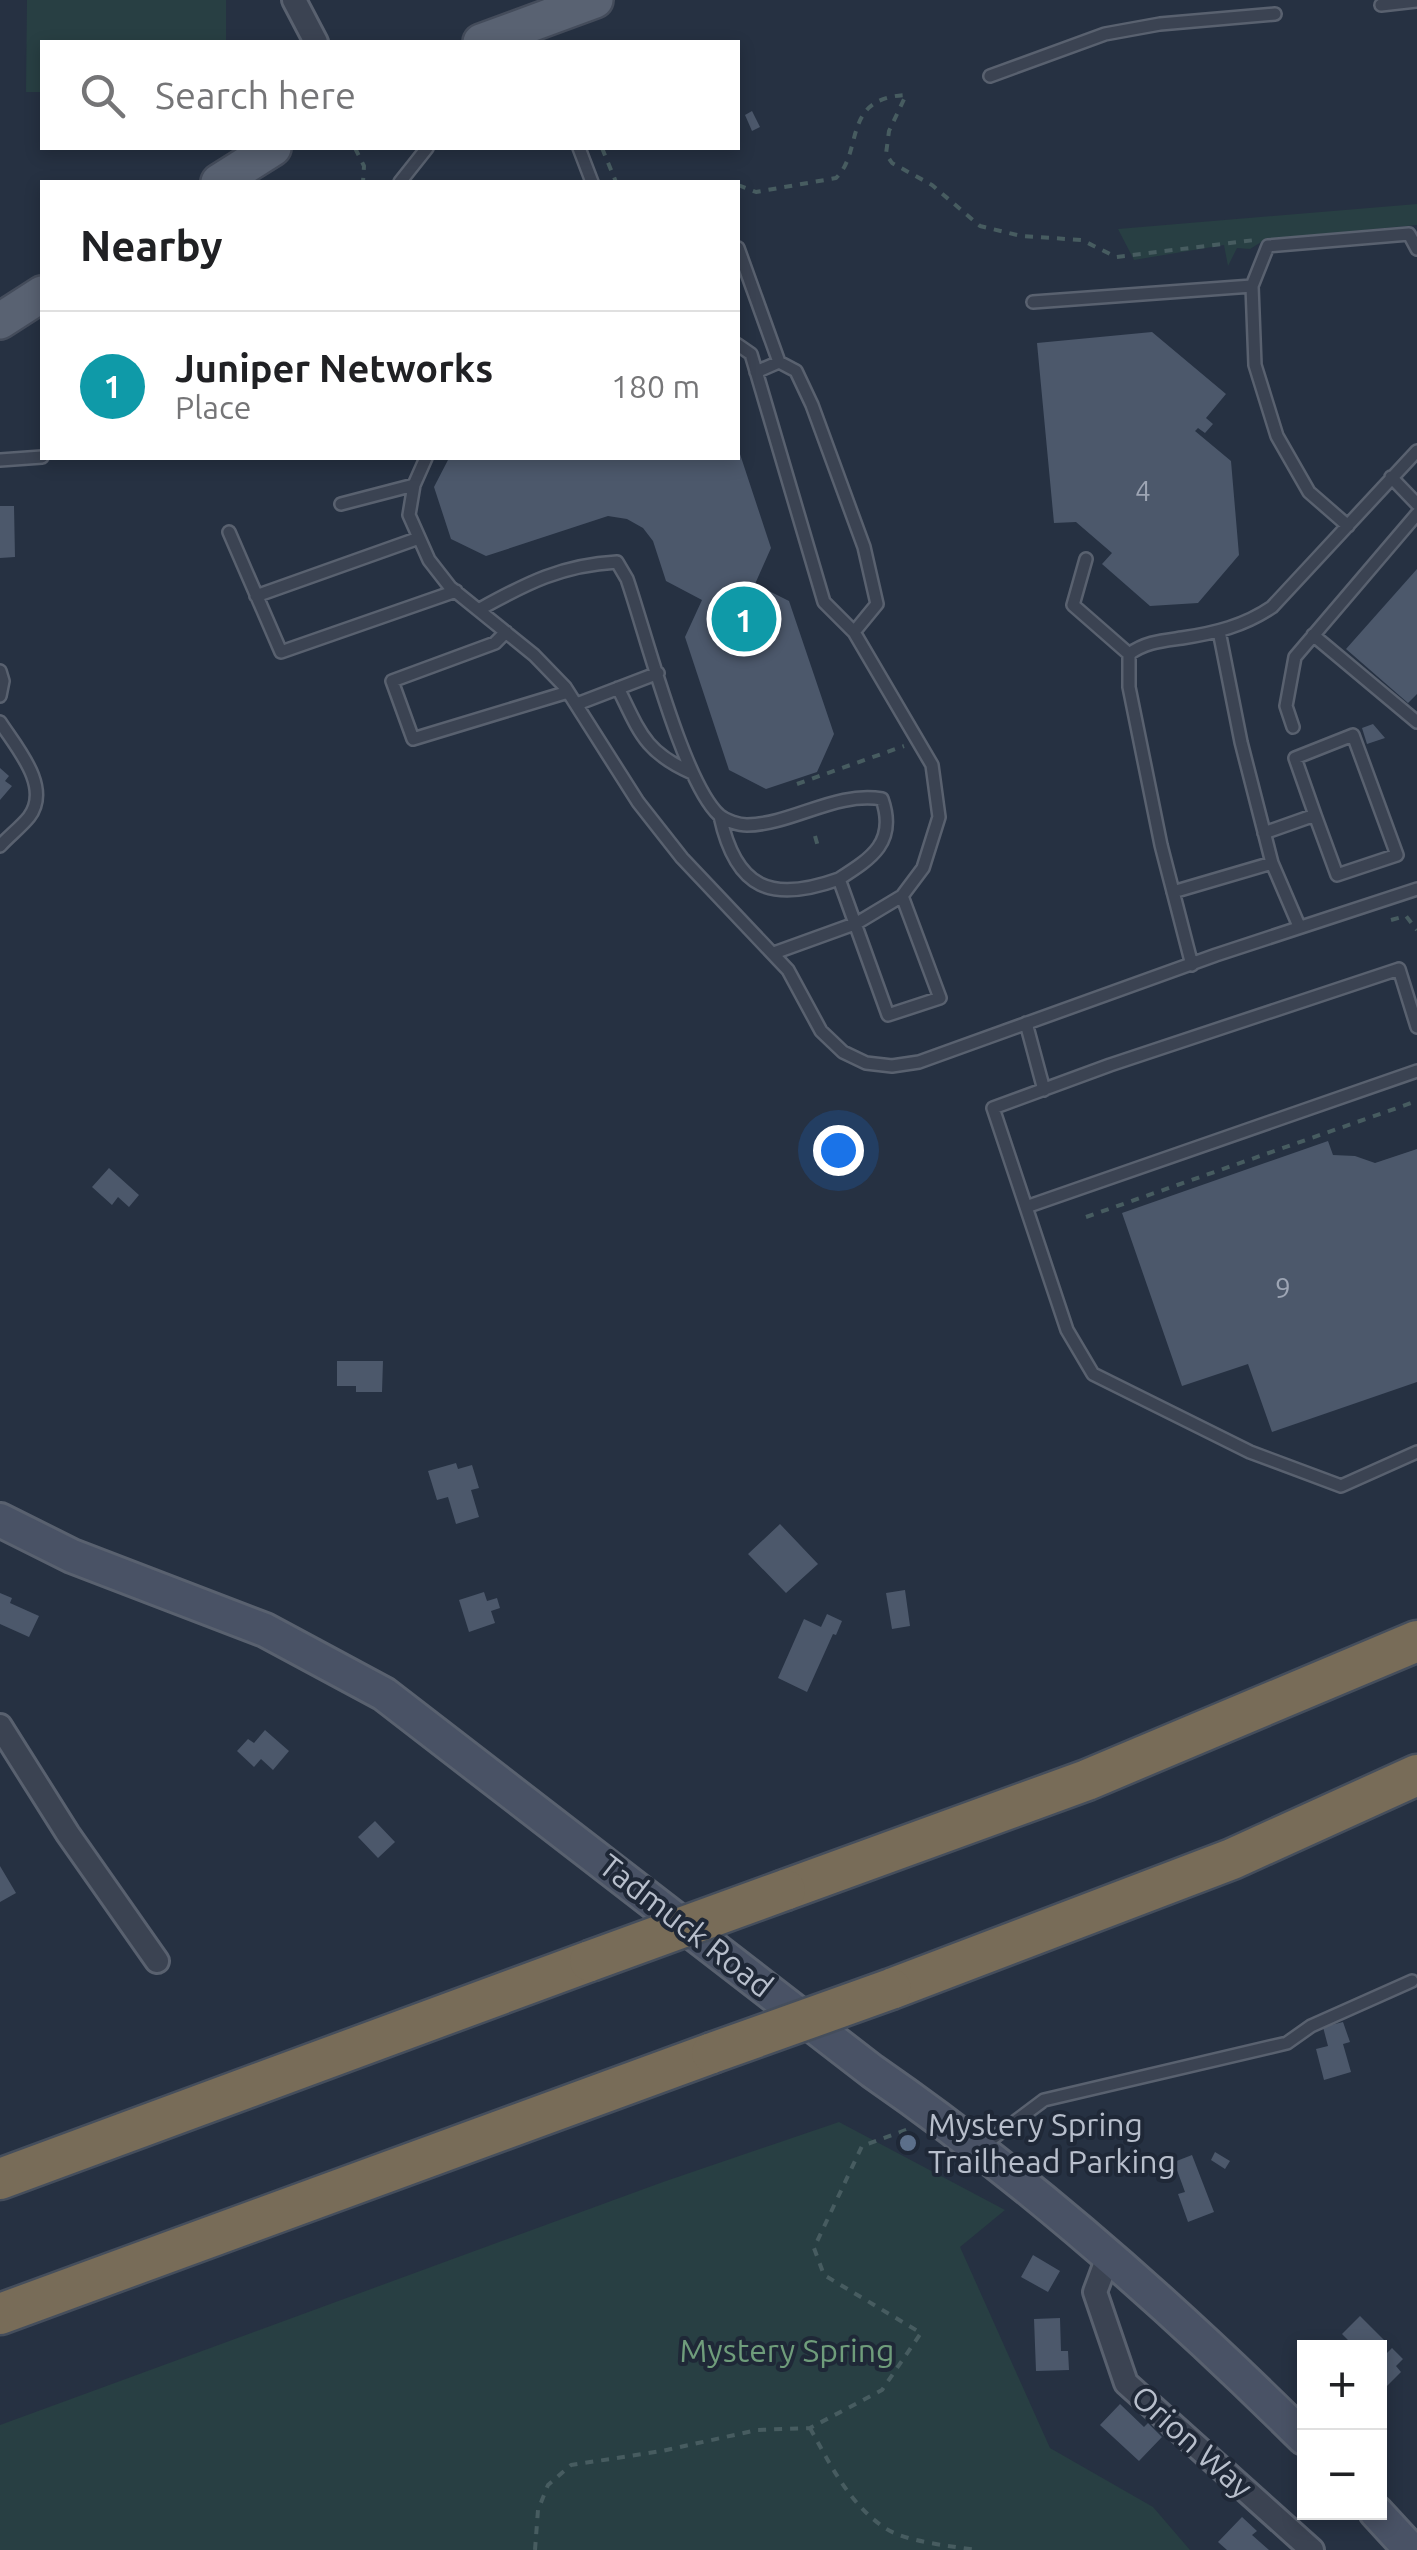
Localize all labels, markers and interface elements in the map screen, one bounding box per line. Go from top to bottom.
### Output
search box [40,40,740,150]
icon: search [75,68,130,123]
text: Search here [155,74,356,116]
text: Nearby [80,222,223,269]
text: Juniper Networks [175,347,493,389]
text: 1 [103,368,122,404]
text: 180 m [611,368,700,404]
text: Place [175,389,251,425]
house number: 4 [1135,475,1151,506]
pin: 1 [712,582,776,656]
your location [813,1125,864,1176]
house number: 9 [1275,1272,1291,1303]
street label: Tadmuck Road [593,1846,780,2004]
place label: Mystery Spring Trailhead Parking [928,2106,1176,2179]
marker: Mystery Spring Trailhead Parking [897,2132,919,2154]
park label: Mystery Spring [680,2332,894,2368]
map controls [1297,2340,1387,2520]
button: + [1297,2340,1387,2430]
street label: Orion Way [1125,2378,1260,2505]
button: − [1297,2430,1387,2520]

